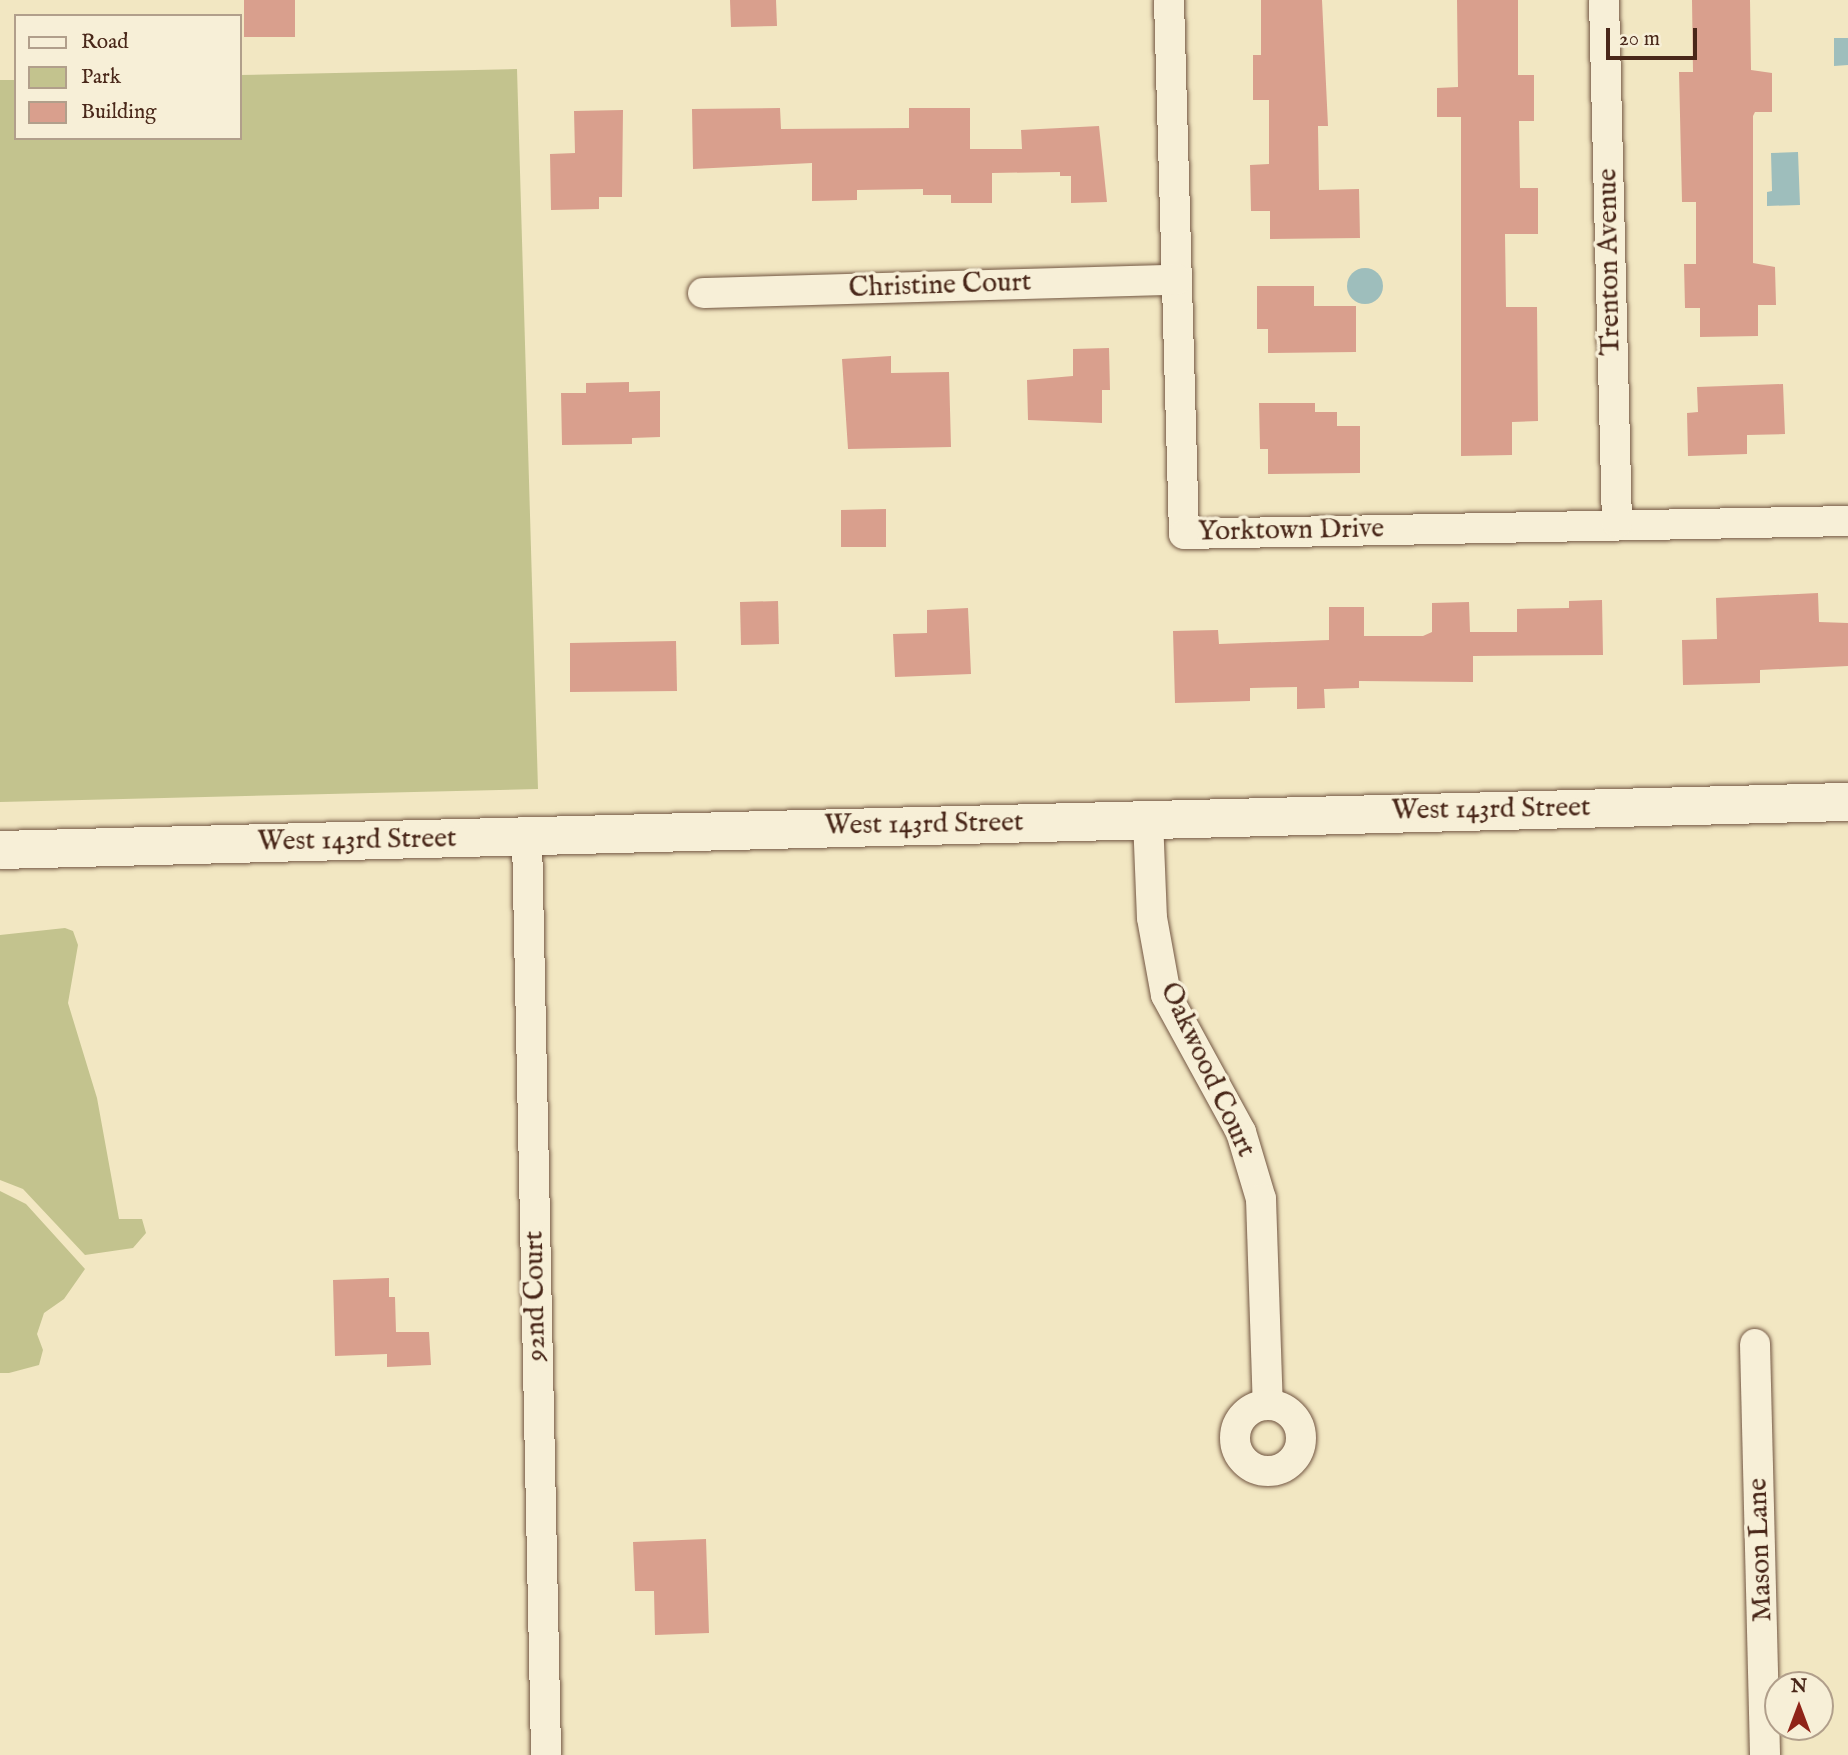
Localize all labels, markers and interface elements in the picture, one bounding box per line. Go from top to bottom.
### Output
legend [14,14,242,140]
scale bar [1610,14,1701,58]
text: 20 m [1619,26,1660,53]
text: Road [81,29,128,56]
text: Park [81,64,121,91]
text: Building [81,99,156,126]
street label: Trenton Avenue [1592,168,1628,356]
street label: Christine Court [848,266,1032,306]
street label: Yorktown Drive [1197,513,1385,549]
street label: West 143rd Street [1391,791,1591,829]
street label: West 143rd Street [824,806,1024,844]
street label: West 143rd Street [257,822,457,860]
street label: Oakwood Court [1152,977,1262,1163]
street label: 92nd Court [518,1230,554,1362]
street label: Mason Lane [1742,1477,1780,1623]
north arrow [1764,1671,1834,1741]
text: N [1791,1675,1807,1699]

